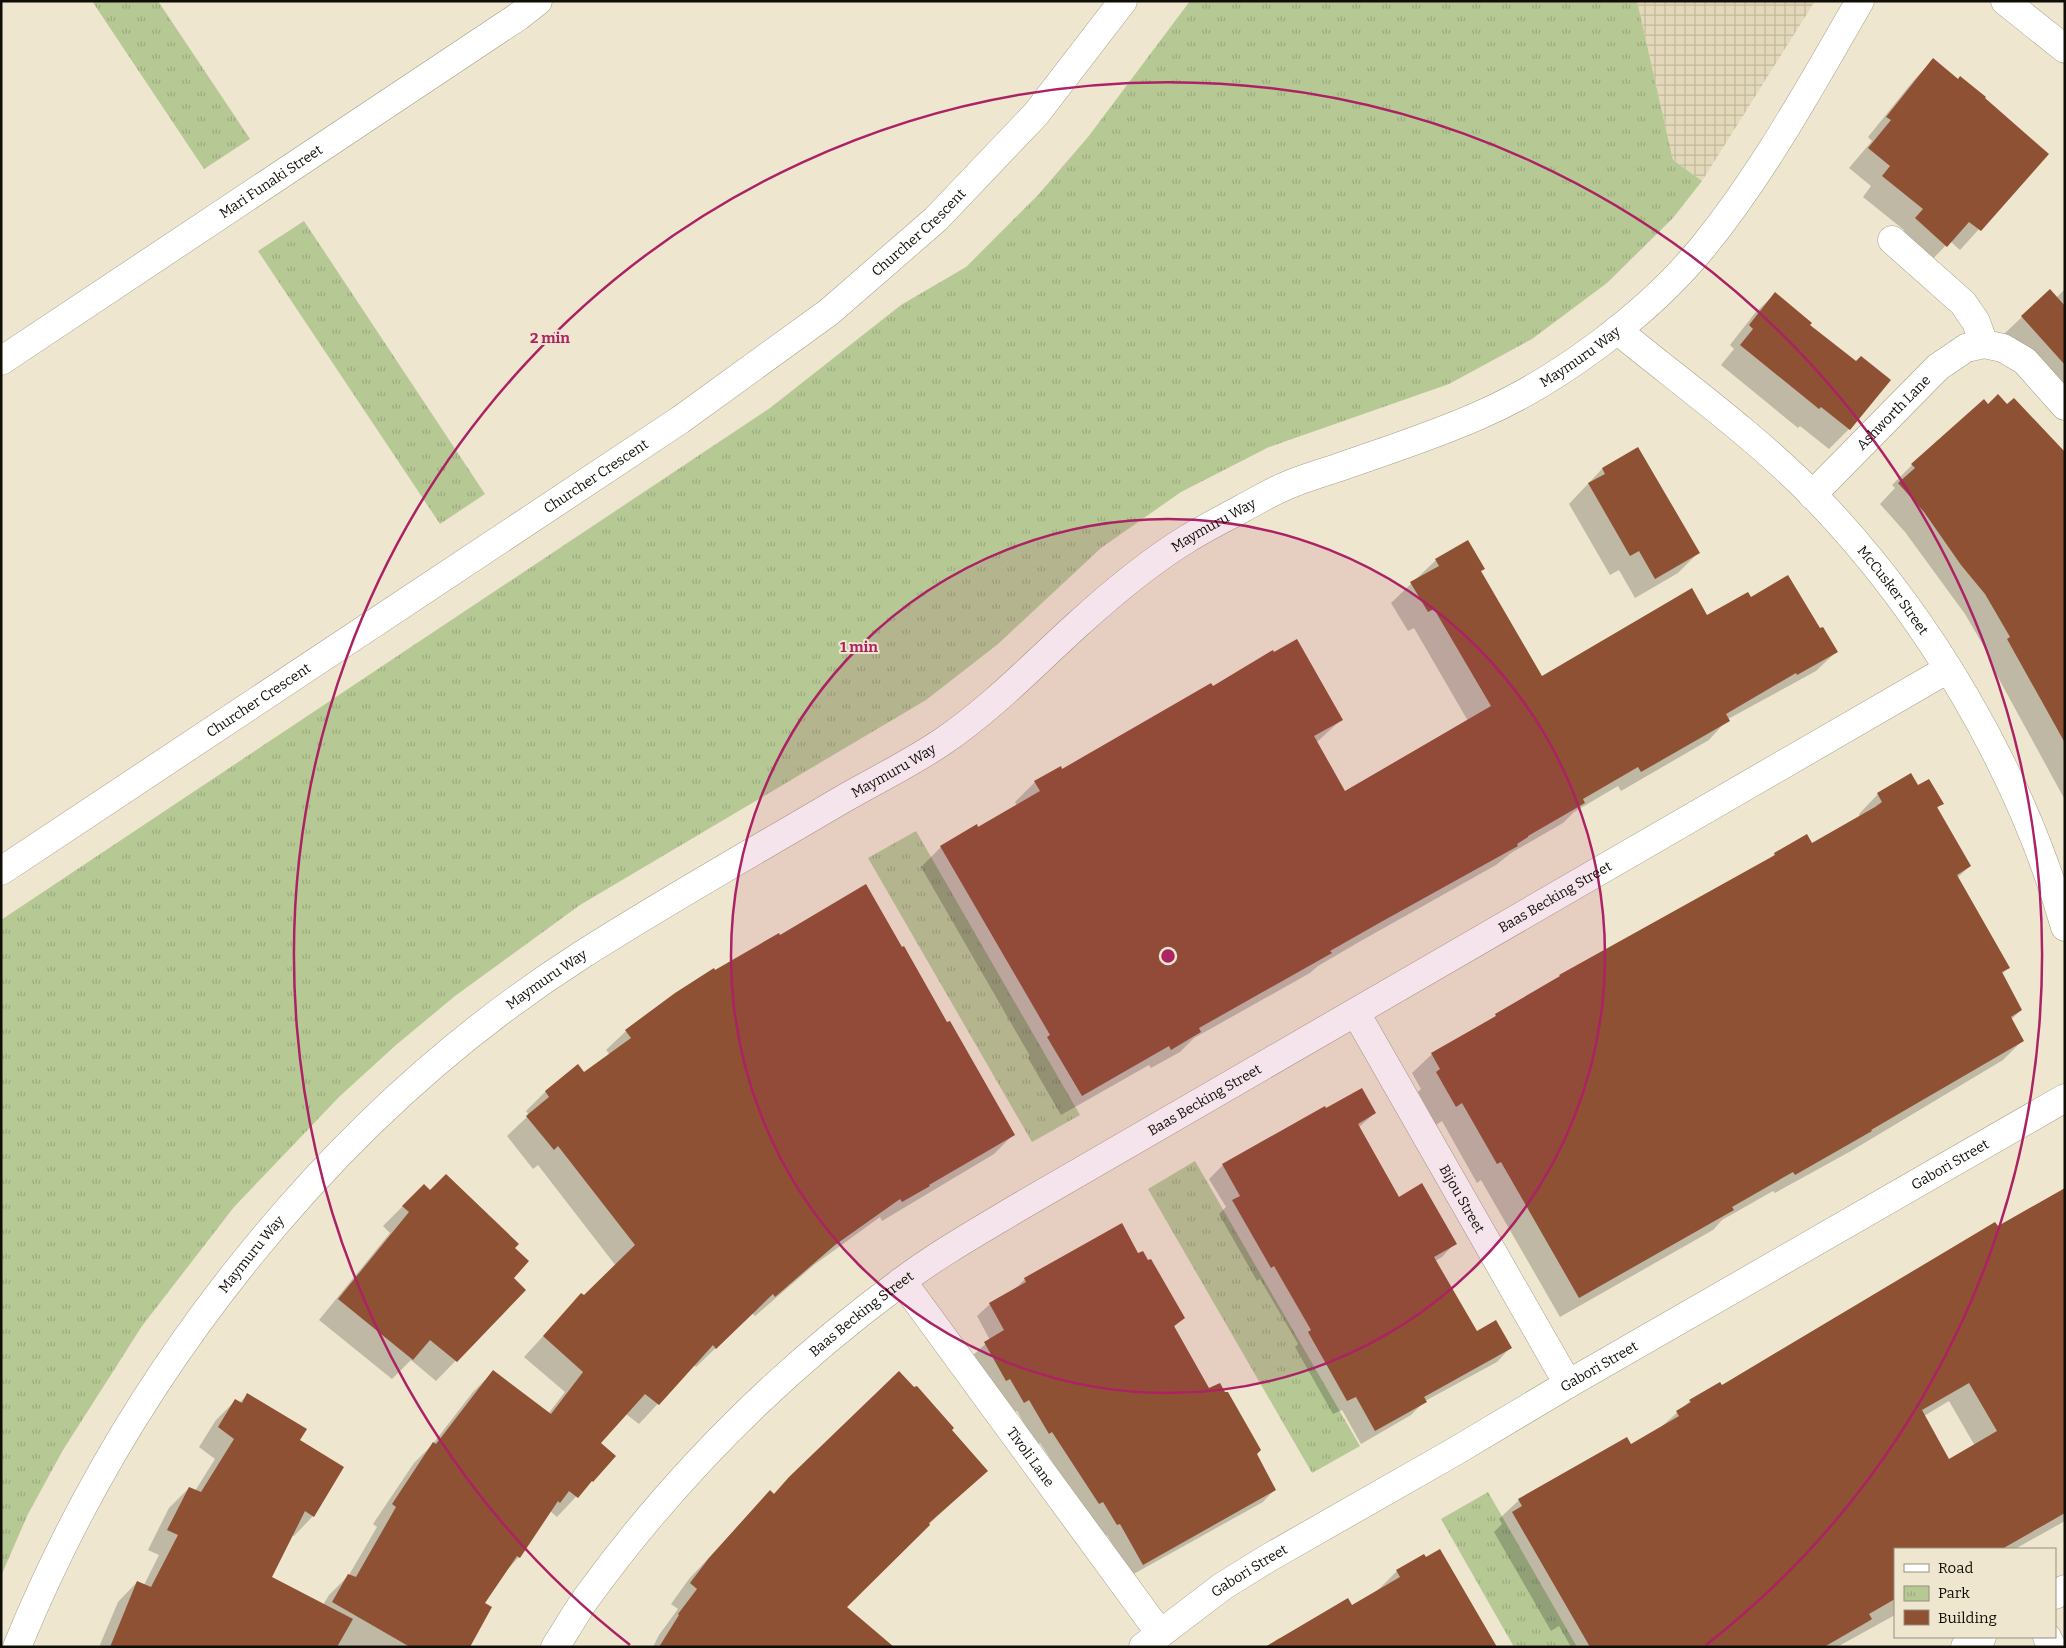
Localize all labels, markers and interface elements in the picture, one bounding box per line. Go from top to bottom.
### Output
street label: Mari Funaki Street [216,141,326,222]
street label: Churcher Crescent [868,185,969,280]
street label: Maymuru Way [1537,323,1624,391]
text: 2 min [530,329,570,347]
street label: Ashworth Lane [1853,372,1934,454]
street label: Churcher Crescent [541,436,651,517]
street label: Maymuru Way [1168,494,1259,556]
street label: McCusker Street [1854,543,1932,638]
text: 1 min [840,638,878,656]
street label: Churcher Crescent [203,660,314,741]
street label: Maymuru Way [848,740,940,802]
street label: Baas Becking Street [1495,858,1615,937]
street label: Maymuru Way [503,946,591,1013]
centre of rings [1159,947,1177,965]
street label: Baas Becking Street [1145,1061,1264,1140]
street label: Gabori Street [1908,1136,1992,1194]
street label: Bijou Street [1436,1162,1488,1236]
street label: Maymuru Way [215,1212,288,1296]
street label: Baas Becking Street [806,1268,917,1361]
street label: Gabori Street [1557,1338,1641,1396]
street label: Tivoli Lane [1003,1424,1058,1490]
street label: Gabori Street [1208,1541,1291,1601]
legend [1894,1548,2056,1638]
text: Road [1938,1559,1973,1577]
text: Park [1938,1584,1970,1602]
text: Building [1938,1609,1997,1627]

